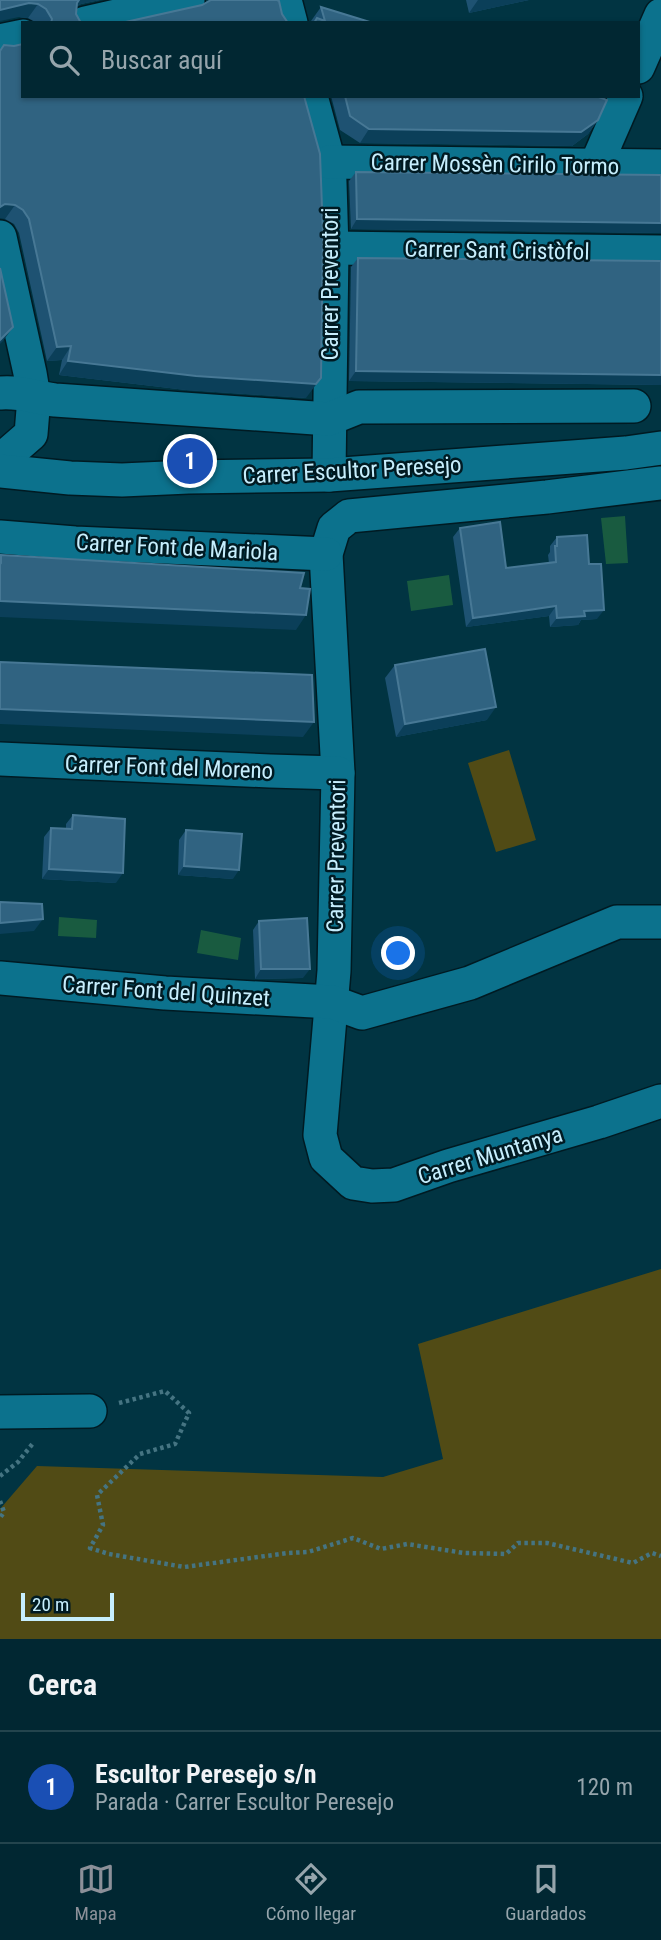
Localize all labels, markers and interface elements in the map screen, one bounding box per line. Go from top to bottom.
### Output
search box [21,21,640,98]
icon: search [45,41,83,79]
text: Buscar aquí [101,45,222,75]
street label: Carrer Mossèn Cirilo Tormo [370,149,619,180]
street label: Carrer Preventori [317,207,344,361]
street label: Carrer Sant Cristòfol [404,235,590,266]
pin: 1 [167,435,213,487]
street label: Carrer Escultor Peresejo [242,451,462,490]
street label: Carrer Font de Mariola [75,529,279,566]
street label: Carrer Font del Moreno [64,750,274,785]
street label: Carrer Preventori [322,779,351,933]
your location [381,936,415,970]
street label: Carrer Font del Quinzet [61,971,271,1012]
street label: Carrer Muntanya [414,1121,566,1190]
scale bar [21,1590,114,1622]
text: 20 m [32,1593,69,1616]
text: Cerca [28,1667,97,1702]
text: Escultor Peresejo s/n [95,1759,317,1789]
text: 1 [45,1774,57,1801]
text: 120 m [576,1774,633,1801]
text: Parada · Carrer Escultor Peresejo [95,1789,394,1816]
tab: Mapa [75,1860,117,1925]
tab: Cómo llegar [266,1860,356,1925]
tab: Guardados [505,1860,586,1925]

